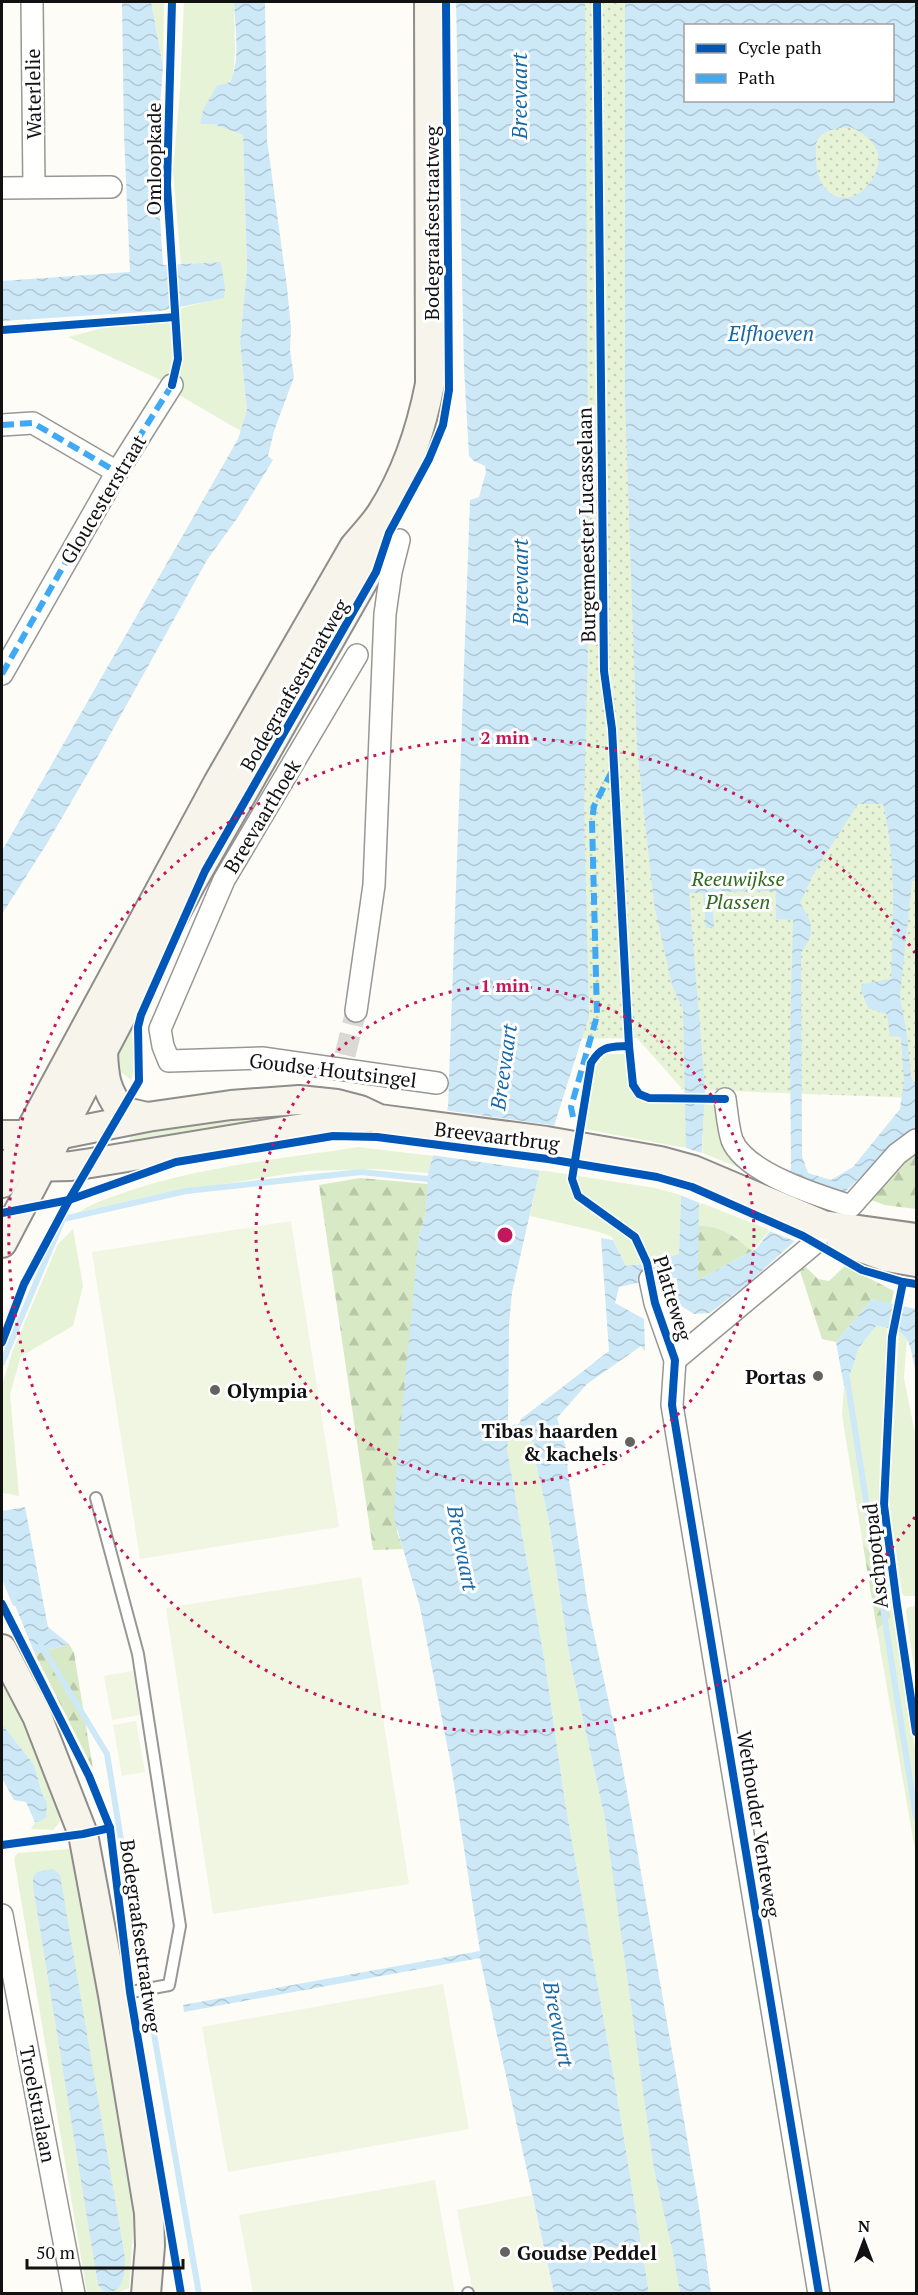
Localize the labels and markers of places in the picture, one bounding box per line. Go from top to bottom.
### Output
centre of rings [495,1225,515,1245]
place label: Portas [745,1363,806,1390]
marker: Portas [811,1369,825,1383]
place label: Olympia [227,1377,308,1404]
marker: Olympia [208,1383,222,1397]
place label: Tibas haarden & kachels [481,1417,618,1467]
marker: Tibas haarden & kachels [623,1435,637,1449]
place label: Goudse Peddel [517,2239,657,2266]
marker: Goudse Peddel [498,2245,512,2259]

